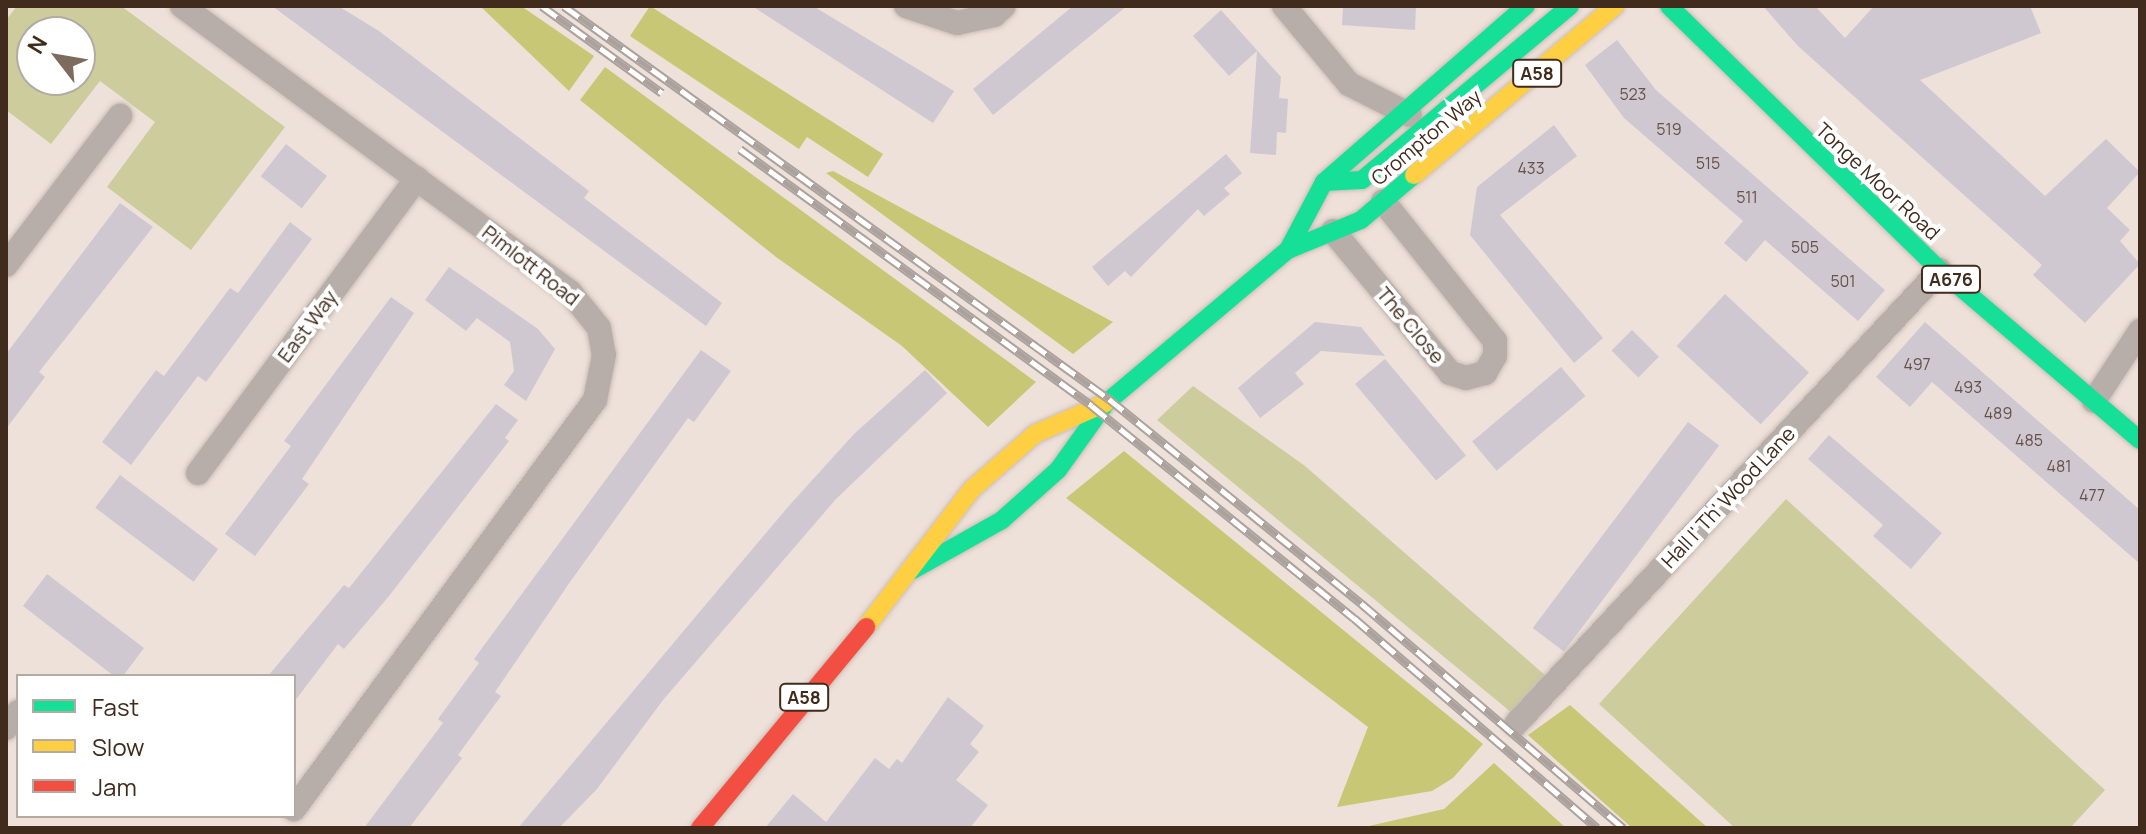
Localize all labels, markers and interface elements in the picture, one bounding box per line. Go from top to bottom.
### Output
north arrow [16,16,96,96]
text: N [20,30,54,59]
road number: A58 [1511,59,1563,87]
street label: Crompton Way [1366,84,1486,190]
house number: 523 [1620,84,1646,104]
street label: Tonge Moor Road [1811,117,1945,245]
house number: 519 [1656,119,1682,139]
house number: 515 [1696,153,1720,173]
house number: 433 [1517,158,1545,178]
house number: 511 [1736,187,1758,207]
street label: Pimlott Road [478,220,584,310]
house number: 505 [1791,237,1819,257]
road number: A676 [1919,265,1983,293]
house number: 501 [1830,271,1856,291]
street label: The Close [1372,282,1450,368]
street label: East Way [272,285,342,367]
house number: 497 [1903,354,1931,374]
house number: 493 [1954,377,1982,397]
house number: 489 [1984,403,2012,423]
street label: Hall I' Th' Wood Lane [1656,421,1800,573]
house number: 485 [2015,430,2043,450]
house number: 481 [2047,456,2071,476]
house number: 477 [2079,485,2105,505]
legend [16,674,296,818]
road number: A58 [778,683,830,711]
text: Fast [92,690,139,723]
text: Slow [92,730,145,763]
text: Jam [92,770,137,803]

